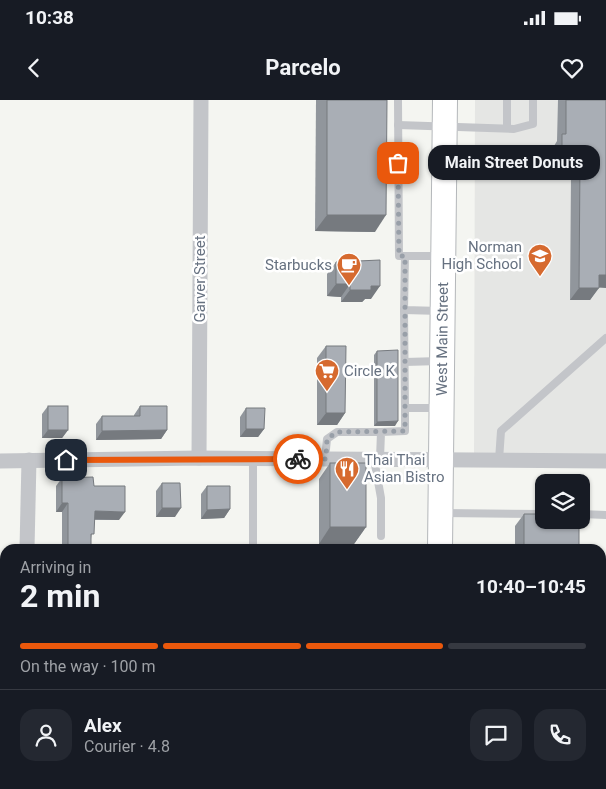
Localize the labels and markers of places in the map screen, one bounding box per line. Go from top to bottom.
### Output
pin [377,142,419,184]
callout: Main Street Donuts [428,146,600,180]
place label: Norman High School [441,238,522,273]
school or university icon: Norman High School [527,243,553,277]
cafe icon: Starbucks [336,252,362,286]
place label: Starbucks [265,256,332,274]
supermarket icon: Circle K [314,358,340,392]
place label: Circle K [344,362,396,380]
pin [45,439,87,481]
place label: Thai Thai Asian Bistro [364,451,444,486]
restaurant icon: Thai Thai Asian Bistro [334,456,360,490]

